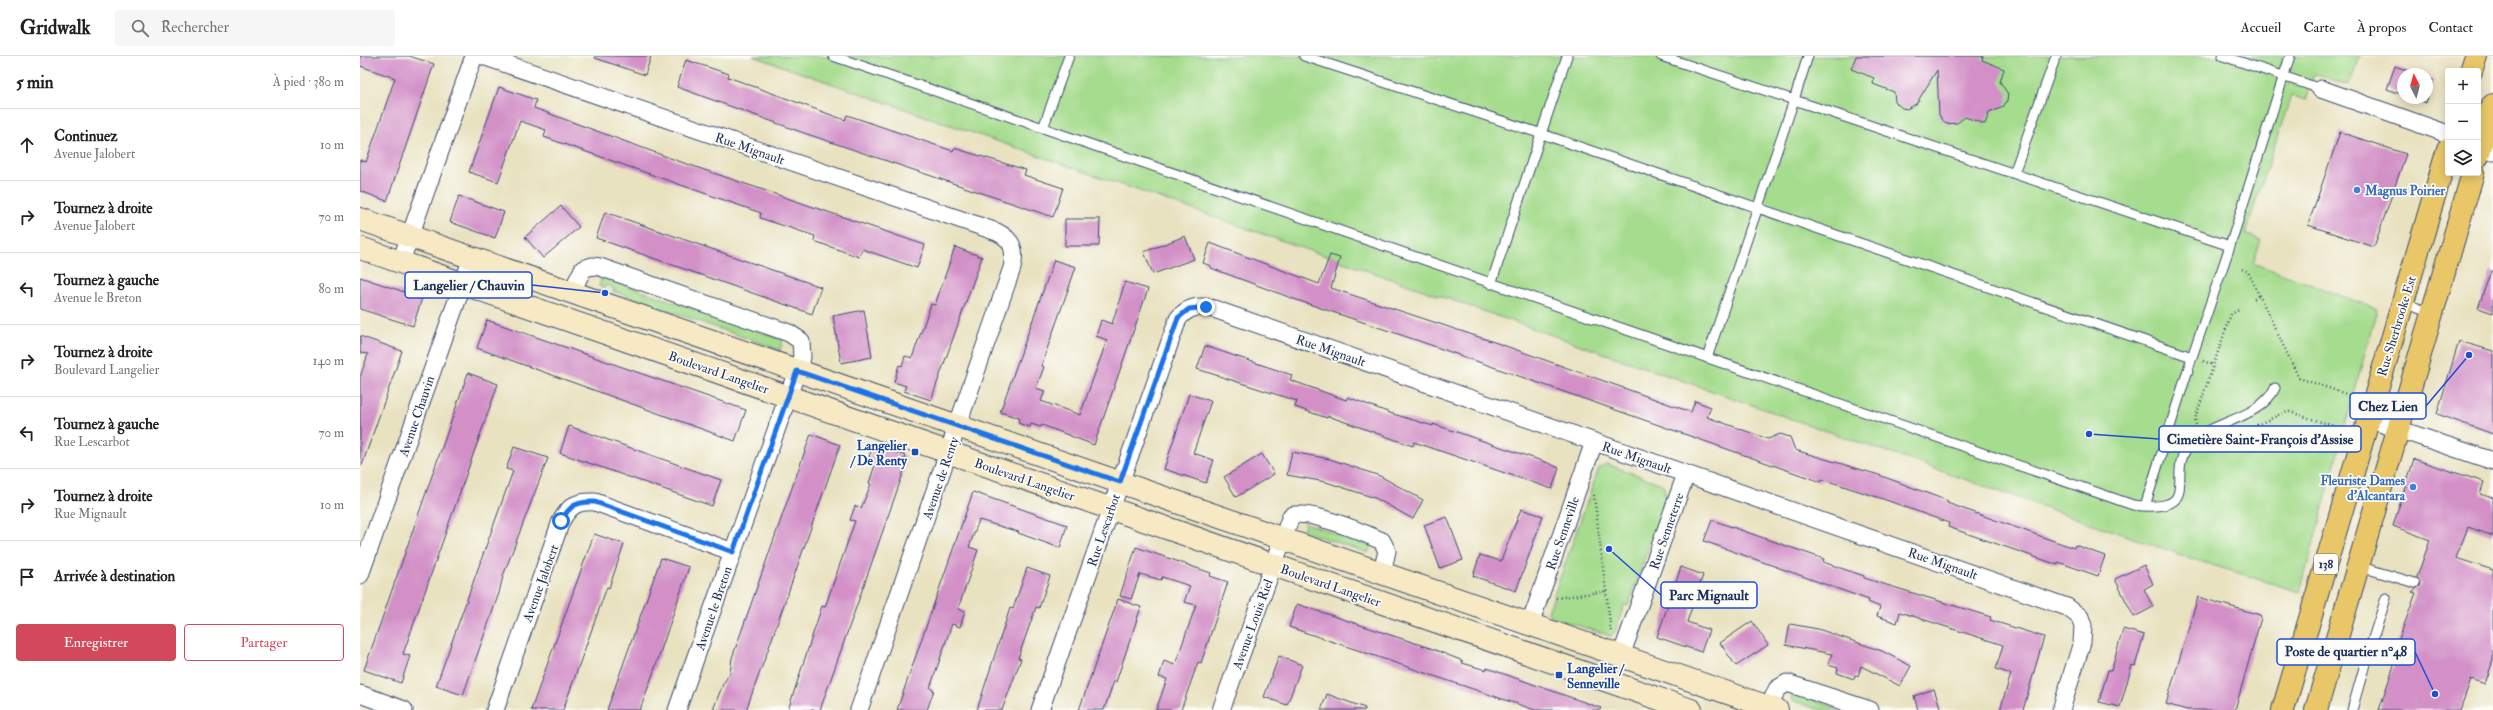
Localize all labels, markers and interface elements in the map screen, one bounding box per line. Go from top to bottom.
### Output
search box [115,10,395,46]
text: Gridwalk [20,16,91,40]
icon: search [129,17,151,39]
text: Rechercher [161,18,229,37]
text: Accueil [2241,19,2281,36]
text: Carte [2303,19,2335,36]
text: À propos [2357,19,2406,36]
text: Contact [2428,19,2473,36]
north arrow [2397,68,2433,104]
map controls [2445,68,2481,176]
button: + [2445,68,2481,104]
text: 5 min [16,72,54,93]
text: À pied · 380 m [273,74,344,90]
button: − [2445,104,2481,140]
text: Continuez [54,127,118,146]
street label: Rue Mignault [713,130,787,168]
icon: ahead [16,134,38,156]
text: 10 m [320,137,344,153]
button: layers [2445,140,2481,176]
text: Avenue Jalobert [54,146,135,162]
place label: Magnus Poirier [2364,183,2446,200]
marker: Magnus Poirier [2352,185,2362,195]
text: Tournez à droite [54,199,153,218]
icon: right [16,206,38,228]
text: 70 m [319,209,344,225]
text: Avenue Jalobert [54,218,135,234]
text: Tournez à gauche [54,271,159,290]
callout: Langelier / Chauvin [405,272,532,298]
street label: Rue Sherbrooke Est [2374,274,2420,378]
text: Langelier / Chauvin [413,277,525,295]
icon: left [16,278,38,300]
text: 80 m [318,281,344,297]
text: Avenue le Breton [54,290,142,306]
route end [1197,298,1215,316]
street label: Rue Mignault [1294,332,1368,370]
text: Tournez à droite [54,343,153,362]
street label: Boulevard Langelier [666,348,771,398]
icon: right [16,350,38,372]
text: 140 m [313,353,344,369]
text: Boulevard Langelier [54,362,159,378]
street label: Avenue Chauvin [395,373,438,460]
callout: Chez Lien [2350,393,2426,419]
text: Chez Lien [2358,398,2419,415]
text: Tournez à gauche [54,415,159,434]
icon: left [16,422,38,444]
text: 70 m [319,425,344,441]
callout: Cimetière Saint-François d'Assise [2159,426,2361,452]
text: Cimetière Saint-François d'Assise [2167,431,2353,448]
text: Rue Lescarbot [54,434,130,450]
street label: Avenue de Renty [919,435,964,523]
place label: Langelier / De Renty [849,438,908,470]
street label: Rue Mignault [1600,439,1674,477]
marker: Langelier / De Renty [910,447,920,457]
street label: Boulevard Langelier [972,455,1077,505]
place label: Fleuriste Dames d'Alcantara [2320,473,2406,504]
marker: Fleuriste Dames d'Alcantara [2408,482,2418,492]
text: Tournez à droite [54,487,153,506]
street label: Rue Senneterre [1646,490,1688,572]
street label: Rue Lescarbot [1084,492,1124,569]
icon: right [16,494,38,516]
street label: Rue Senneville [1543,494,1583,572]
text: 10 m [320,497,344,513]
text: Rue Mignault [54,506,127,522]
route start [552,512,570,530]
street label: Avenue Jalobert [519,542,562,625]
street label: Rue Mignault [1906,545,1980,583]
road number: 138 [2314,554,2338,574]
street label: Boulevard Langelier [1278,561,1383,611]
street label: Avenue le Breton [692,564,736,653]
icon: arrive [16,566,38,588]
text: Arrivée à destination [54,567,175,586]
street label: Avenue Louis Riel [1229,576,1277,673]
callout: Parc Mignault [1661,582,1757,608]
text: Parc Mignault [1669,587,1749,605]
button: Enregistrer [16,624,176,661]
button: Partager [184,624,344,661]
callout: Poste de quartier n°48 [2277,639,2415,665]
text: Poste de quartier n°48 [2285,643,2408,661]
place label: Langelier / Senneville [1567,661,1625,692]
marker: Langelier / Senneville [1554,670,1564,680]

